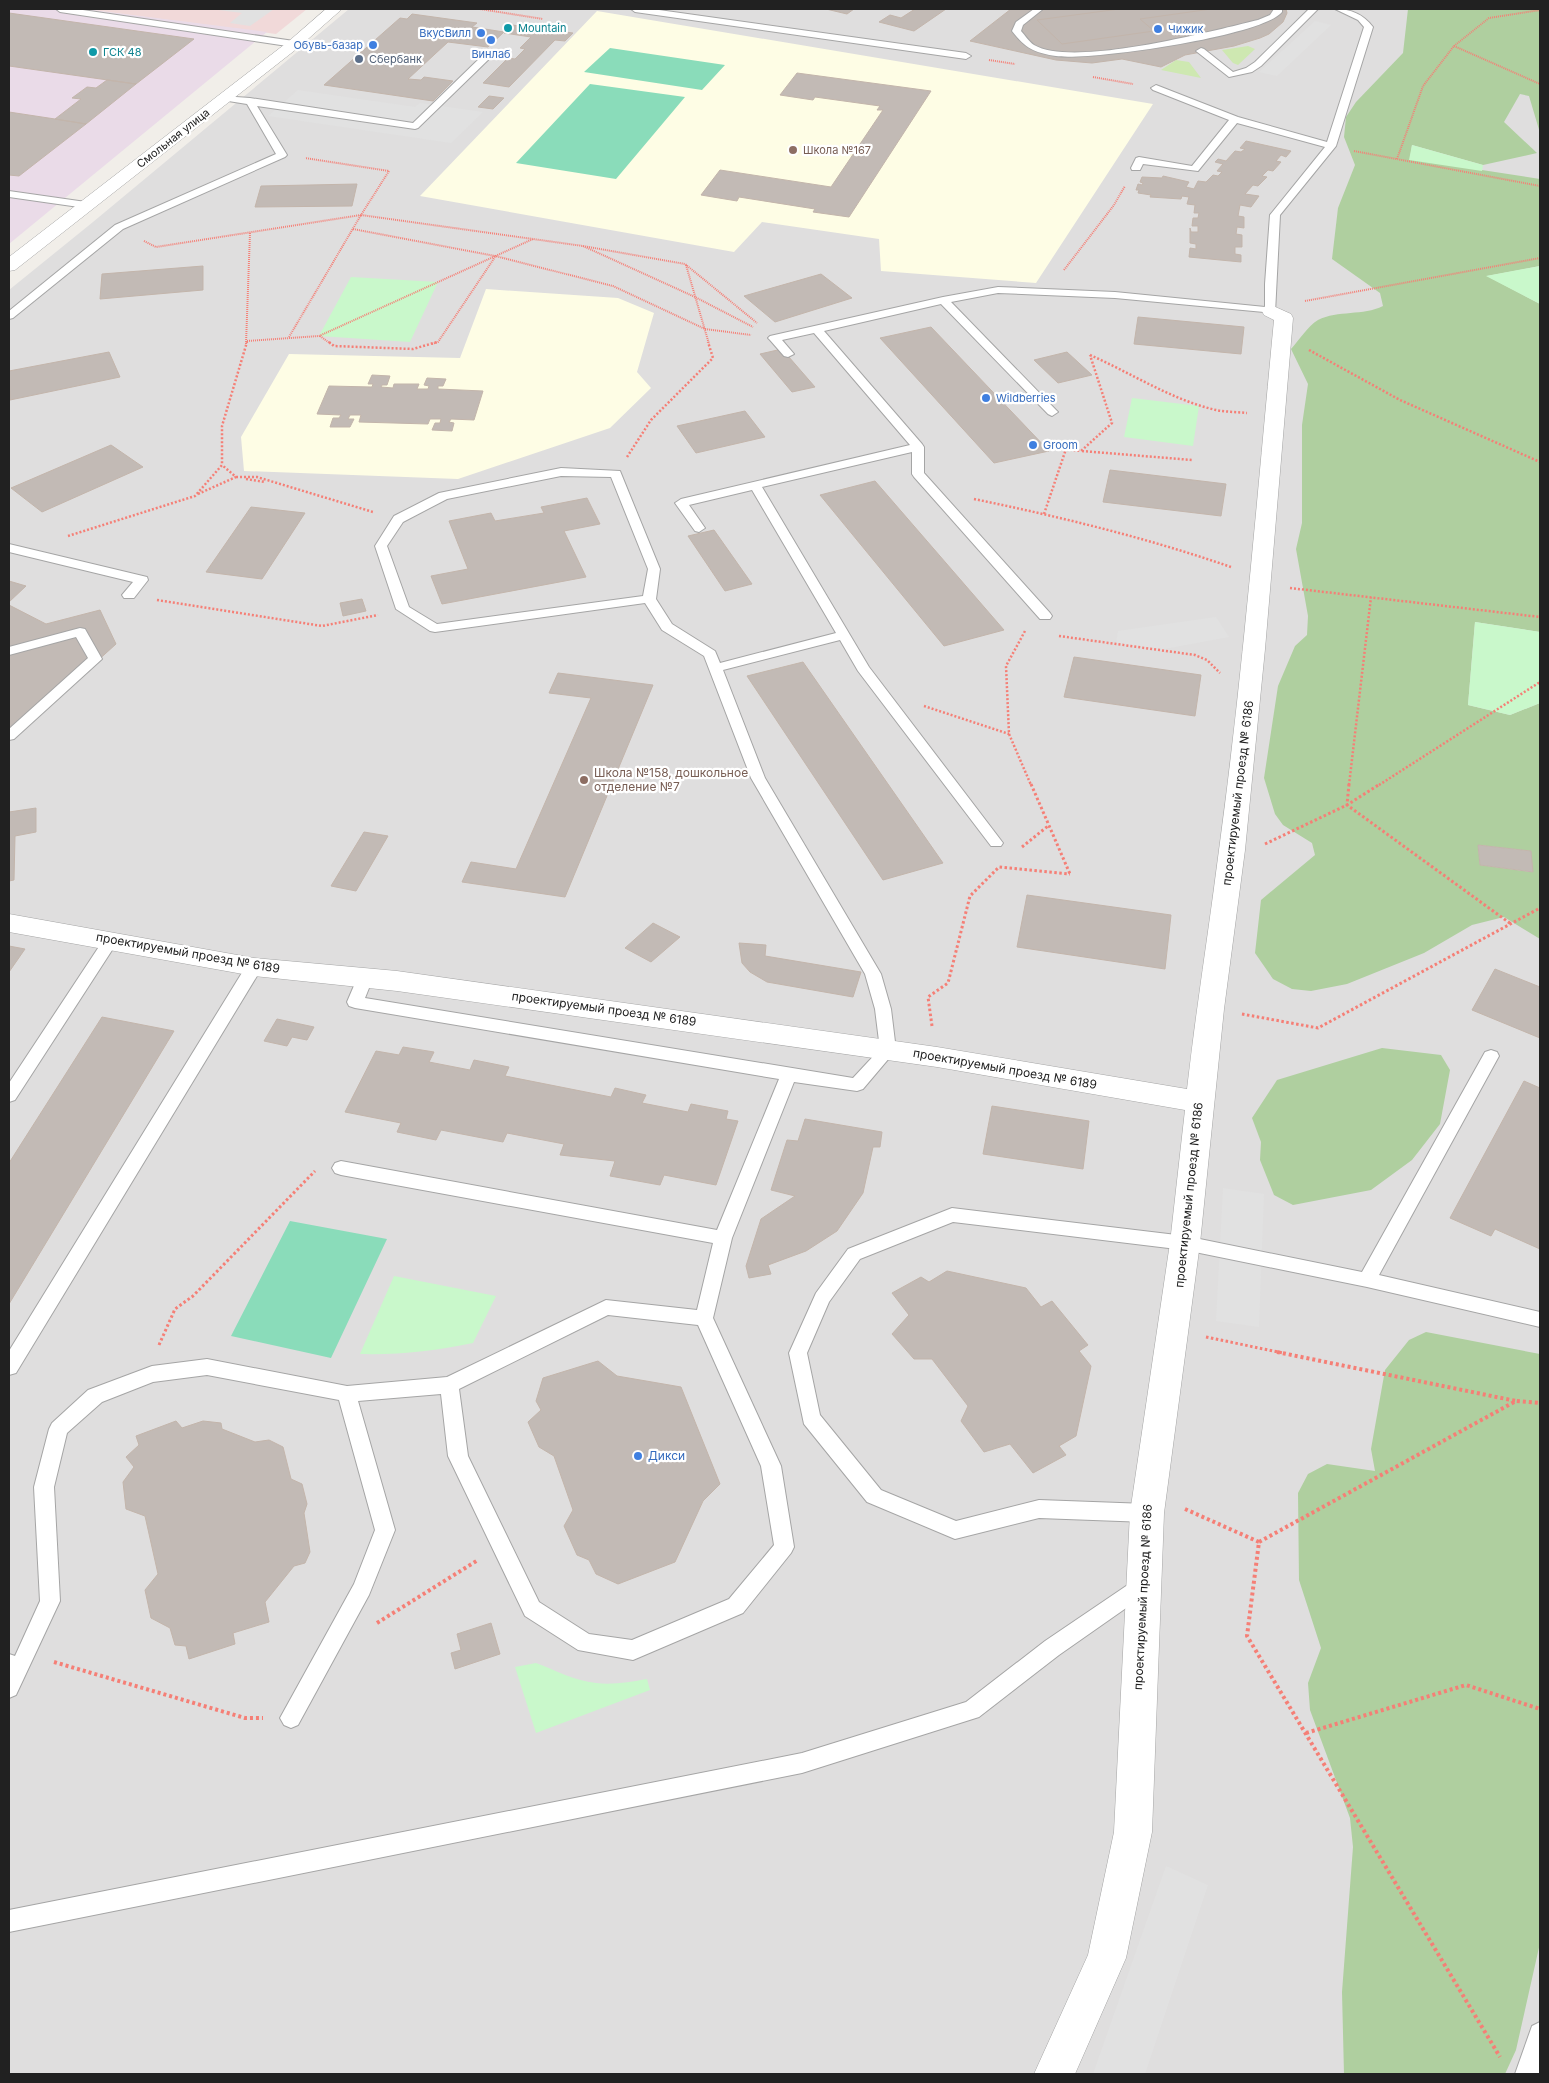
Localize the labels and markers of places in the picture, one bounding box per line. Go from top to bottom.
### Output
place label: Mountain [518,21,567,35]
marker: Mountain [502,22,514,34]
place label: Чижик [1168,22,1204,36]
marker: Чижик [1152,23,1164,35]
place label: ВкусВилл [419,26,471,40]
marker: ВкусВилл [475,27,487,39]
marker: Винлаб [485,34,497,46]
place label: Обувь-базар [293,38,363,52]
marker: Обувь-базар [367,39,379,51]
place label: ГСК 48 [103,45,142,59]
marker: ГСК 48 [87,46,99,58]
place label: Винлаб [471,47,511,61]
place label: Сбербанк [369,52,422,66]
marker: Сбербанк [353,53,365,65]
place label: Школа №167 [803,143,871,157]
marker: Школа №167 [787,144,799,156]
place label: Wildberries [996,391,1056,405]
marker: Wildberries [980,392,992,404]
place label: Groom [1043,438,1078,452]
marker: Groom [1027,439,1039,451]
place label: Школа №158, дошкольное отделение №7 [594,765,748,794]
marker: Школа №158, дошкольное отделение №7 [578,774,590,786]
place label: Дикси [648,1448,685,1463]
marker: Дикси [632,1450,644,1462]

